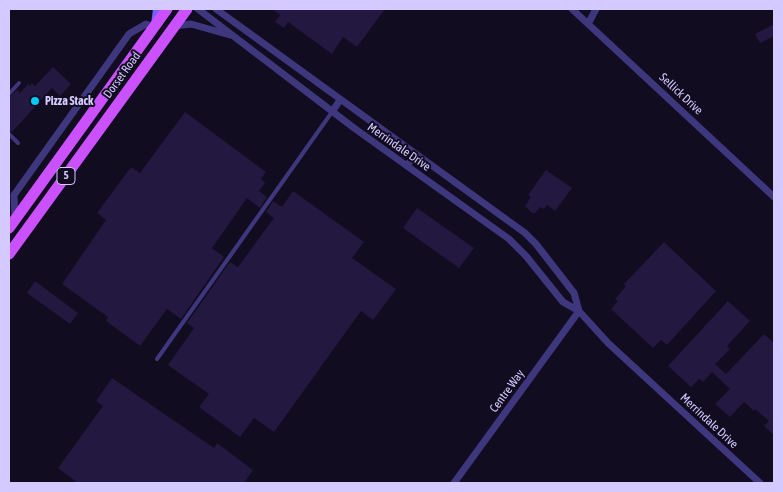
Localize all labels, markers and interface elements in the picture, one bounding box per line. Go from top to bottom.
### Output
street label: Dorset Road [100,49,144,101]
street label: Sellick Drive [656,70,706,118]
place label: Pizza Stack [45,94,93,108]
marker: Pizza Stack [29,95,41,107]
street label: Merrindale Drive [365,120,433,174]
road number: 5 [57,168,75,185]
street label: Centre Way [487,367,527,415]
street label: Merrindale Drive [677,391,741,451]

